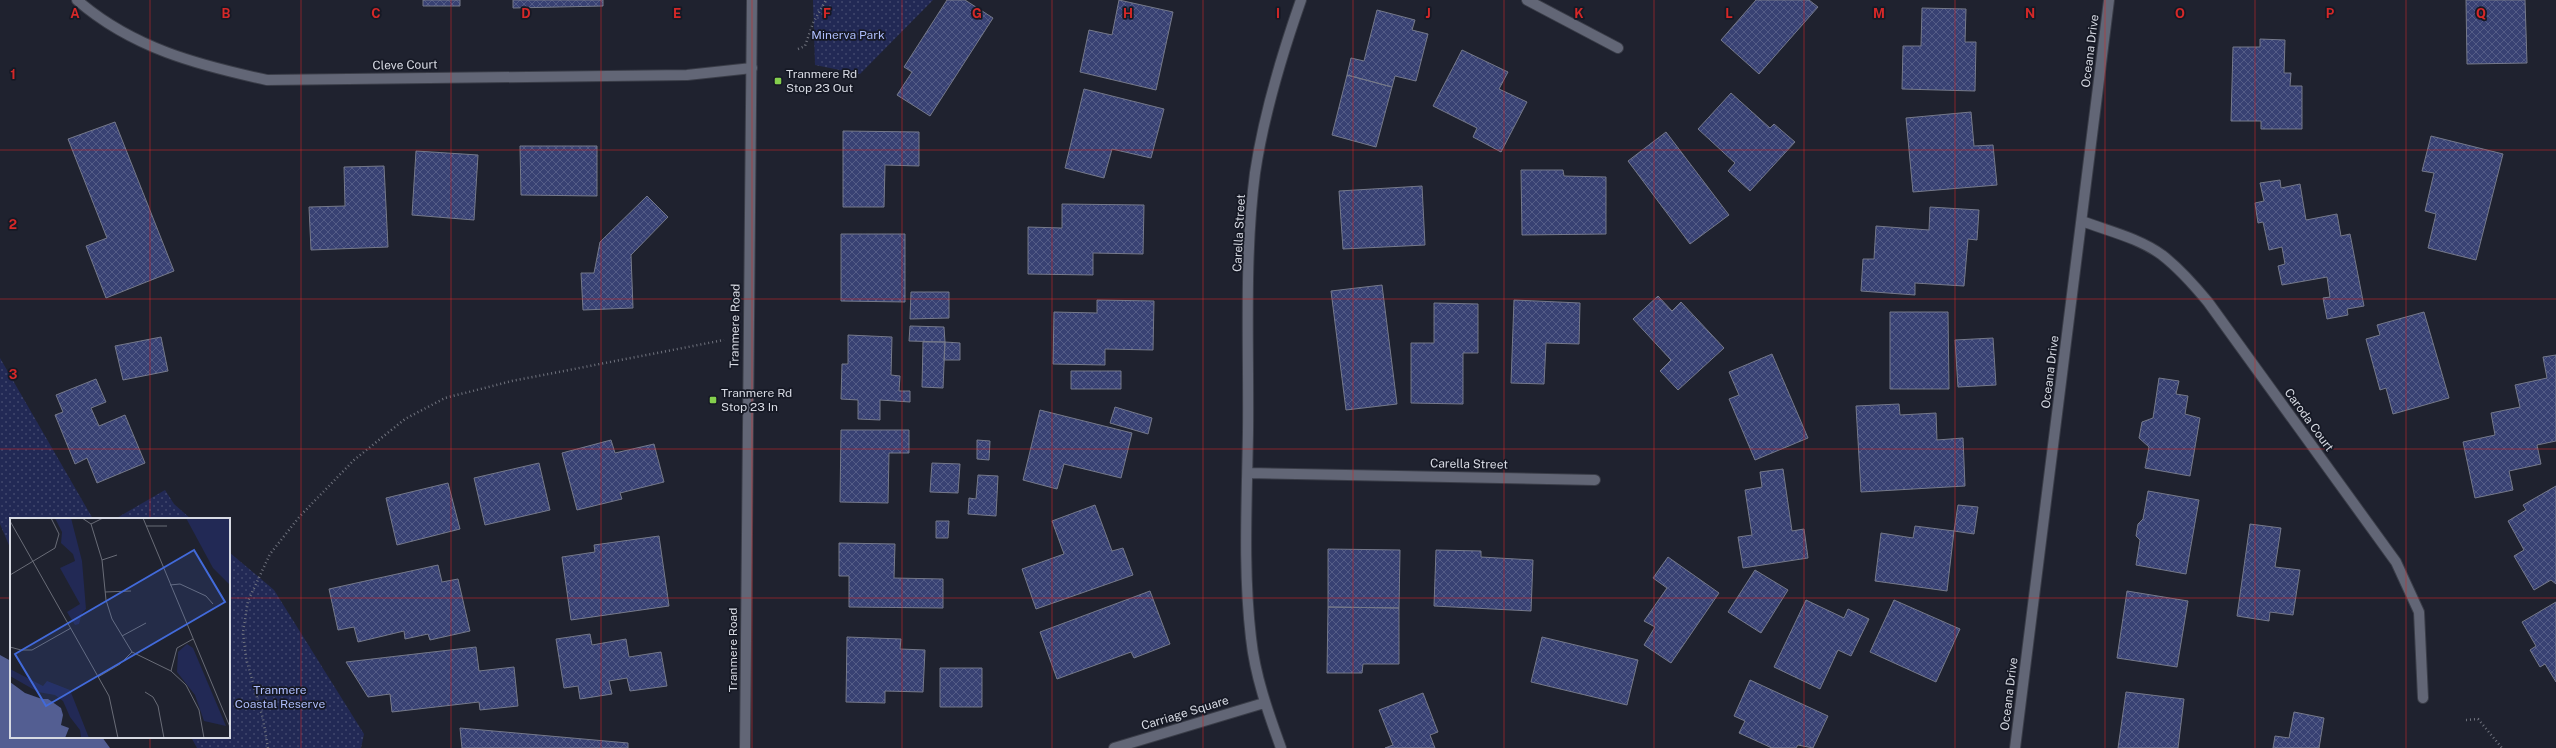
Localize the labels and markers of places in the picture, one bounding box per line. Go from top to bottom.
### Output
place label: Tranmere Rd Stop 23 Out [786,67,857,95]
marker: Tranmere Rd Stop 23 Out [773,76,783,86]
place label: Tranmere Rd Stop 23 In [721,386,792,414]
marker: Tranmere Rd Stop 23 In [708,395,718,405]

